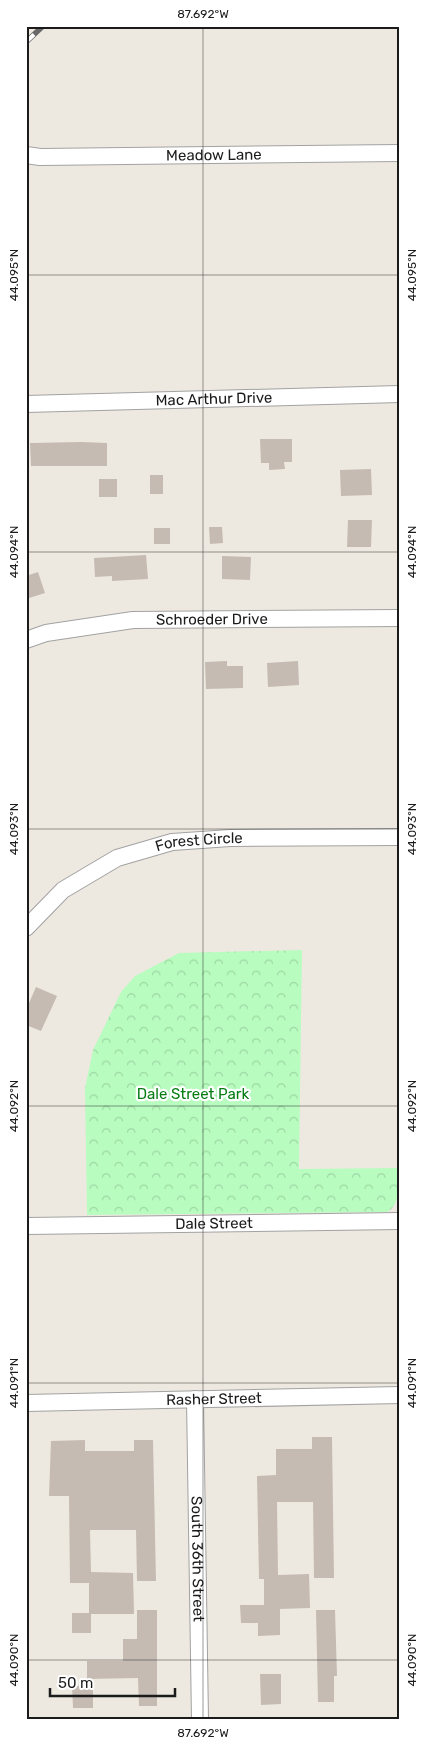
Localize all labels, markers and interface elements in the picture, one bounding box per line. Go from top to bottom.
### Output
text: 87.692°W [177,7,229,21]
street label: Meadow Lane [166,146,262,165]
text: 44.095°N [7,249,21,301]
text: 44.095°N [405,249,419,301]
street label: Mac Arthur Drive [155,388,273,410]
text: 44.094°N [7,526,21,578]
text: 44.094°N [405,526,419,578]
street label: Schroeder Drive [156,610,268,629]
text: 44.093°N [7,803,21,855]
text: 44.093°N [405,803,419,855]
street label: Forest Circle [153,829,243,855]
text: 44.092°N [7,1080,21,1132]
text: 44.092°N [405,1080,419,1132]
park label: Dale Street Park [137,1085,250,1103]
street label: Dale Street [175,1214,253,1233]
text: 44.091°N [7,1358,21,1408]
text: 44.091°N [405,1358,419,1408]
street label: Rasher Street [166,1389,262,1409]
street label: South 36th Street [188,1496,207,1622]
text: 44.090°N [7,1634,21,1686]
text: 44.090°N [405,1634,419,1686]
scale bar [50,1666,175,1698]
text: 50 m [58,1674,93,1692]
text: 87.692°W [177,1726,229,1740]

